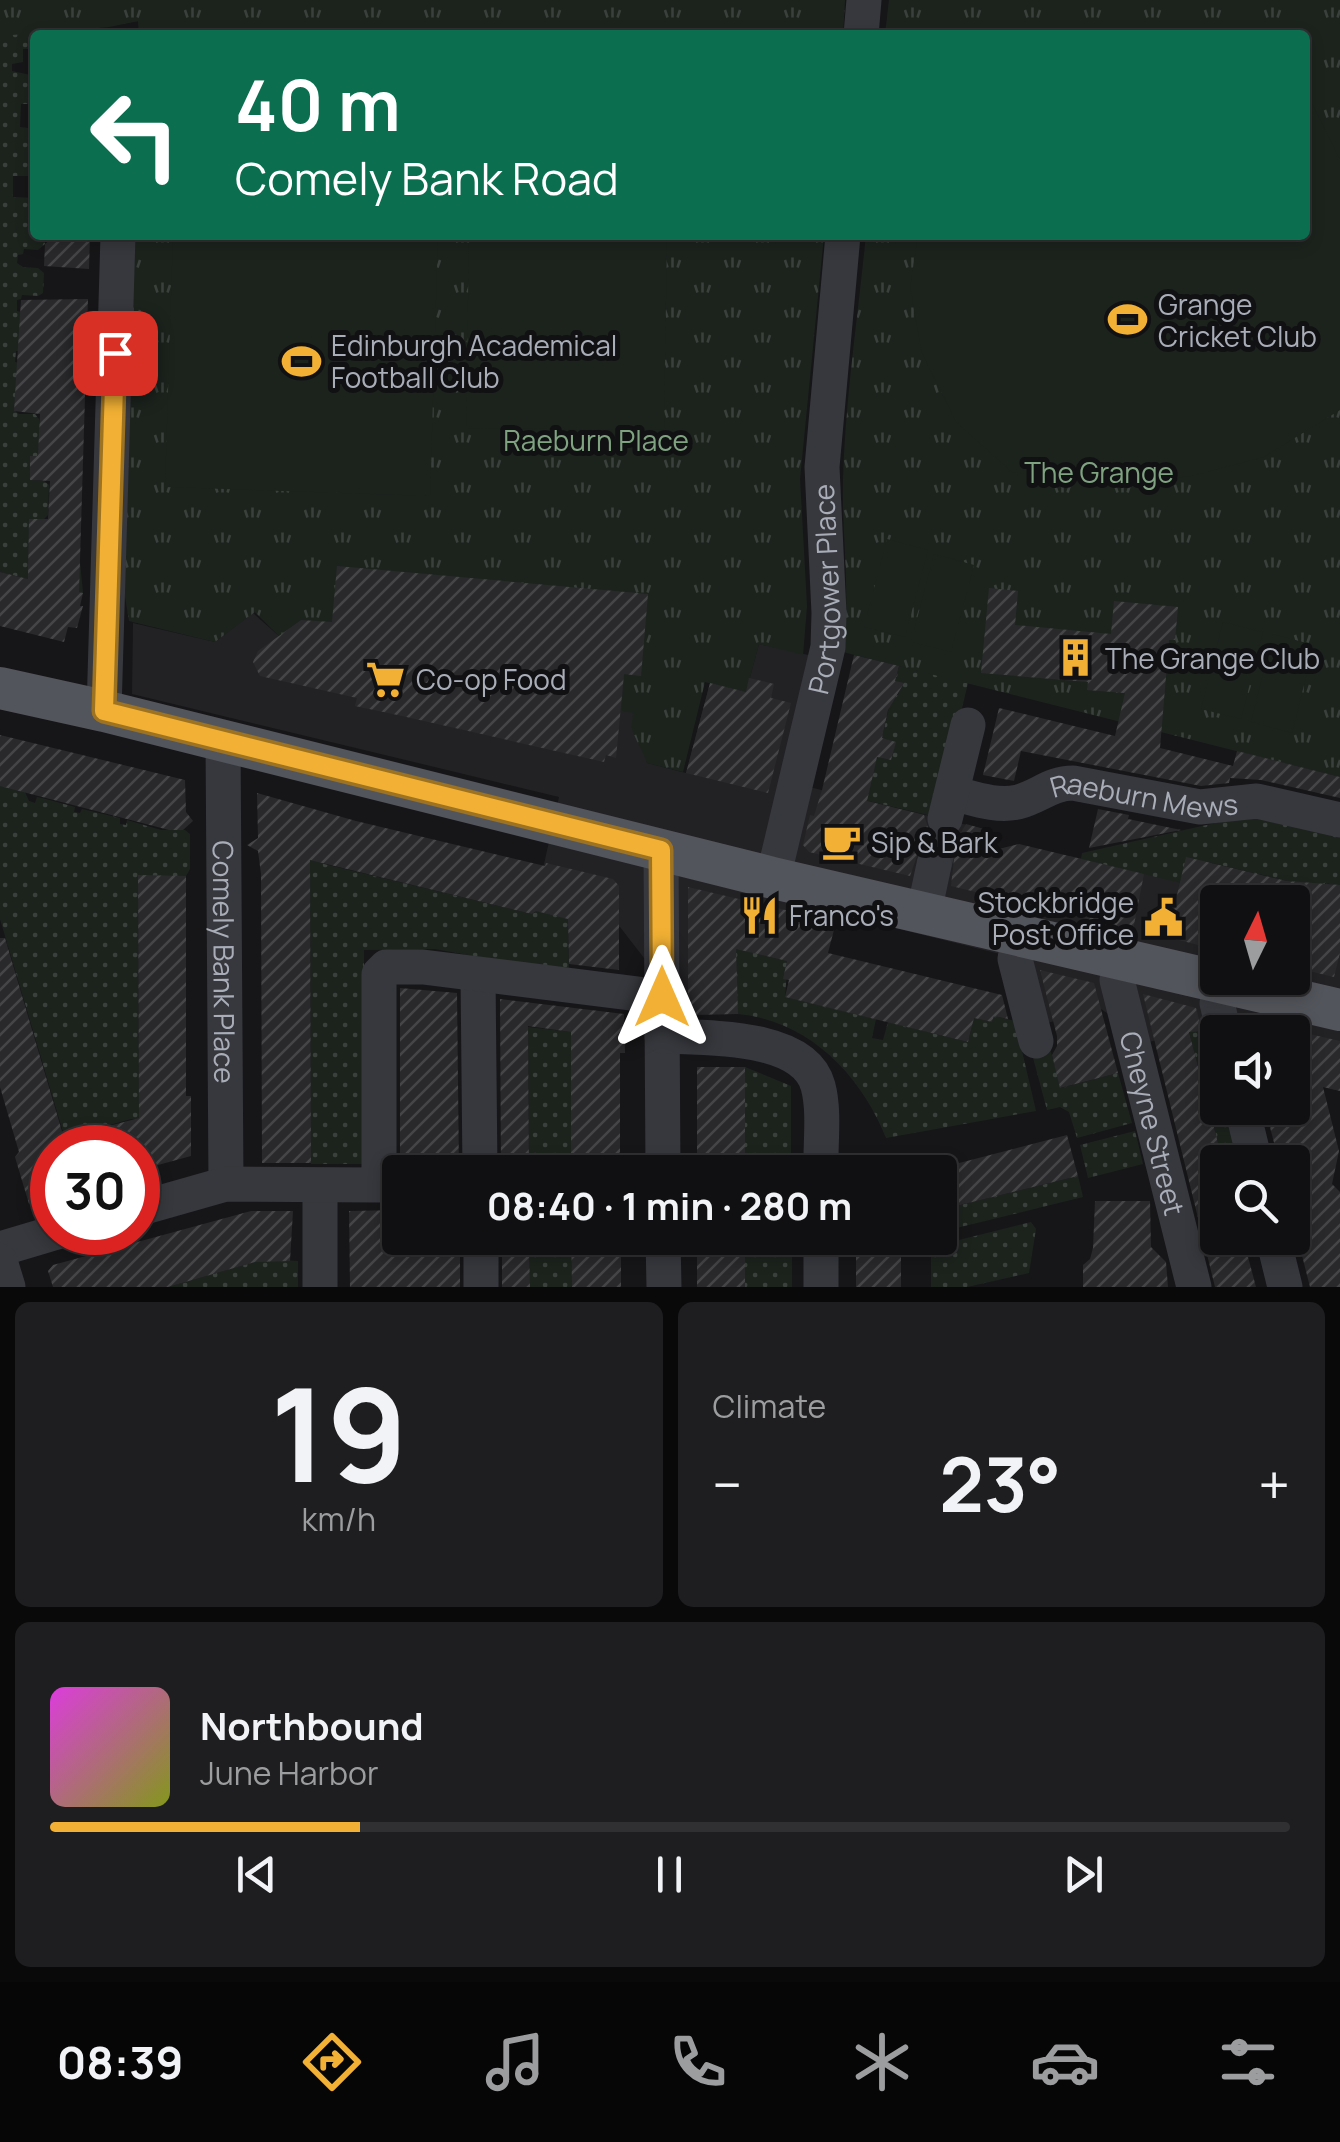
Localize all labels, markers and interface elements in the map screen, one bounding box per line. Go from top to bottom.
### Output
text: 40 m [235,56,401,152]
icon: left [70,70,200,200]
text: Comely Bank Road [235,147,619,209]
place label: Grange Cricket Club [1158,285,1317,355]
sports icon: Grange Cricket Club [1107,299,1149,341]
pin [73,311,158,396]
icon: arrive [88,326,143,381]
place label: Edinburgh Academical Football Club [331,326,617,396]
sports icon: Edinburgh Academical Football Club [280,340,322,382]
park label: Raeburn Place [503,421,689,459]
park label: The Grange [1024,453,1174,491]
street label: Portgower Place [798,483,848,698]
building icon: The Grange Club [1054,637,1096,679]
place label: The Grange Club [1105,639,1320,677]
supermarket icon: Co-op Food [365,658,407,700]
place label: Co-op Food [416,660,567,698]
street label: Raeburn Mews [1045,763,1240,826]
cafe icon: Sip & Bark [820,821,862,863]
place label: Sip & Bark [871,823,999,861]
street label: Comely Bank Place [205,840,244,1084]
place label: Stockbridge Post Office [977,883,1134,953]
north arrow [1200,885,1310,995]
map controls [1200,885,1310,1255]
restaurant icon: Franco's [738,894,780,936]
place label: Franco's [789,896,894,934]
public building icon: Stockbridge Post Office [1143,897,1185,939]
position arrow [610,945,714,1049]
button: sound [1200,1015,1310,1125]
street label: Cheyne Street [1112,1027,1194,1219]
speed limit sign: 30 [30,1125,160,1255]
button: search [1200,1145,1310,1255]
text: 08:40 · 1 min · 280 m [487,1179,852,1231]
text: 19 [270,1343,408,1521]
text: Climate [713,1384,826,1428]
text: 23° [939,1432,1061,1535]
text: − [713,1446,742,1522]
text: + [1258,1446,1290,1522]
text: km/h [302,1497,376,1541]
text: Northbound [200,1699,424,1751]
text: June Harbor [200,1751,378,1795]
icon: previous [229,1847,284,1902]
icon: pause [642,1847,697,1902]
icon: next [1056,1847,1111,1902]
icon: directions [297,2027,367,2097]
icon: music [480,2027,550,2097]
icon: phone [663,2027,733,2097]
icon: climate [847,2027,917,2097]
icon: car [1030,2027,1100,2097]
icon: filters [1213,2027,1283,2097]
text: 08:39 [57,2031,183,2093]

